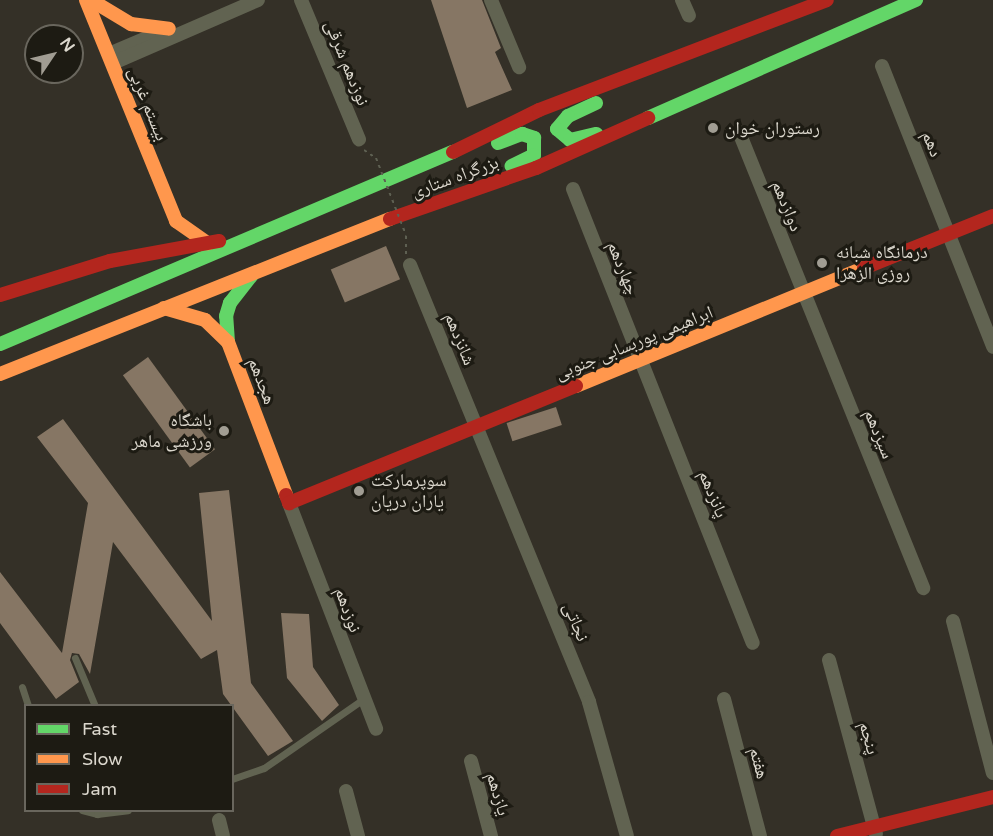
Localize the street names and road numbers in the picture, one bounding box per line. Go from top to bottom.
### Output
street label: نوزدهم شرقی [320,17,374,109]
street label: بیستم غربی [123,64,173,144]
street label: دهم [917,128,947,160]
street label: بزرگراه ستاری [408,151,502,203]
street label: دوازدهم [767,177,807,235]
street label: چهاردهم [603,238,643,298]
street label: ابراهیمی پوربسابی جنوبی [552,301,716,385]
street label: شانزدهم [440,310,480,368]
street label: هجدهم [243,355,281,407]
street label: سیزدهم [859,406,899,462]
street label: پانزدهم [694,467,732,521]
street label: نوزدهم [330,584,366,636]
street label: نجاتی [558,599,594,645]
street label: پنجم [854,719,884,757]
street label: هفتم [744,745,774,781]
street label: یازدهم [482,770,514,818]

